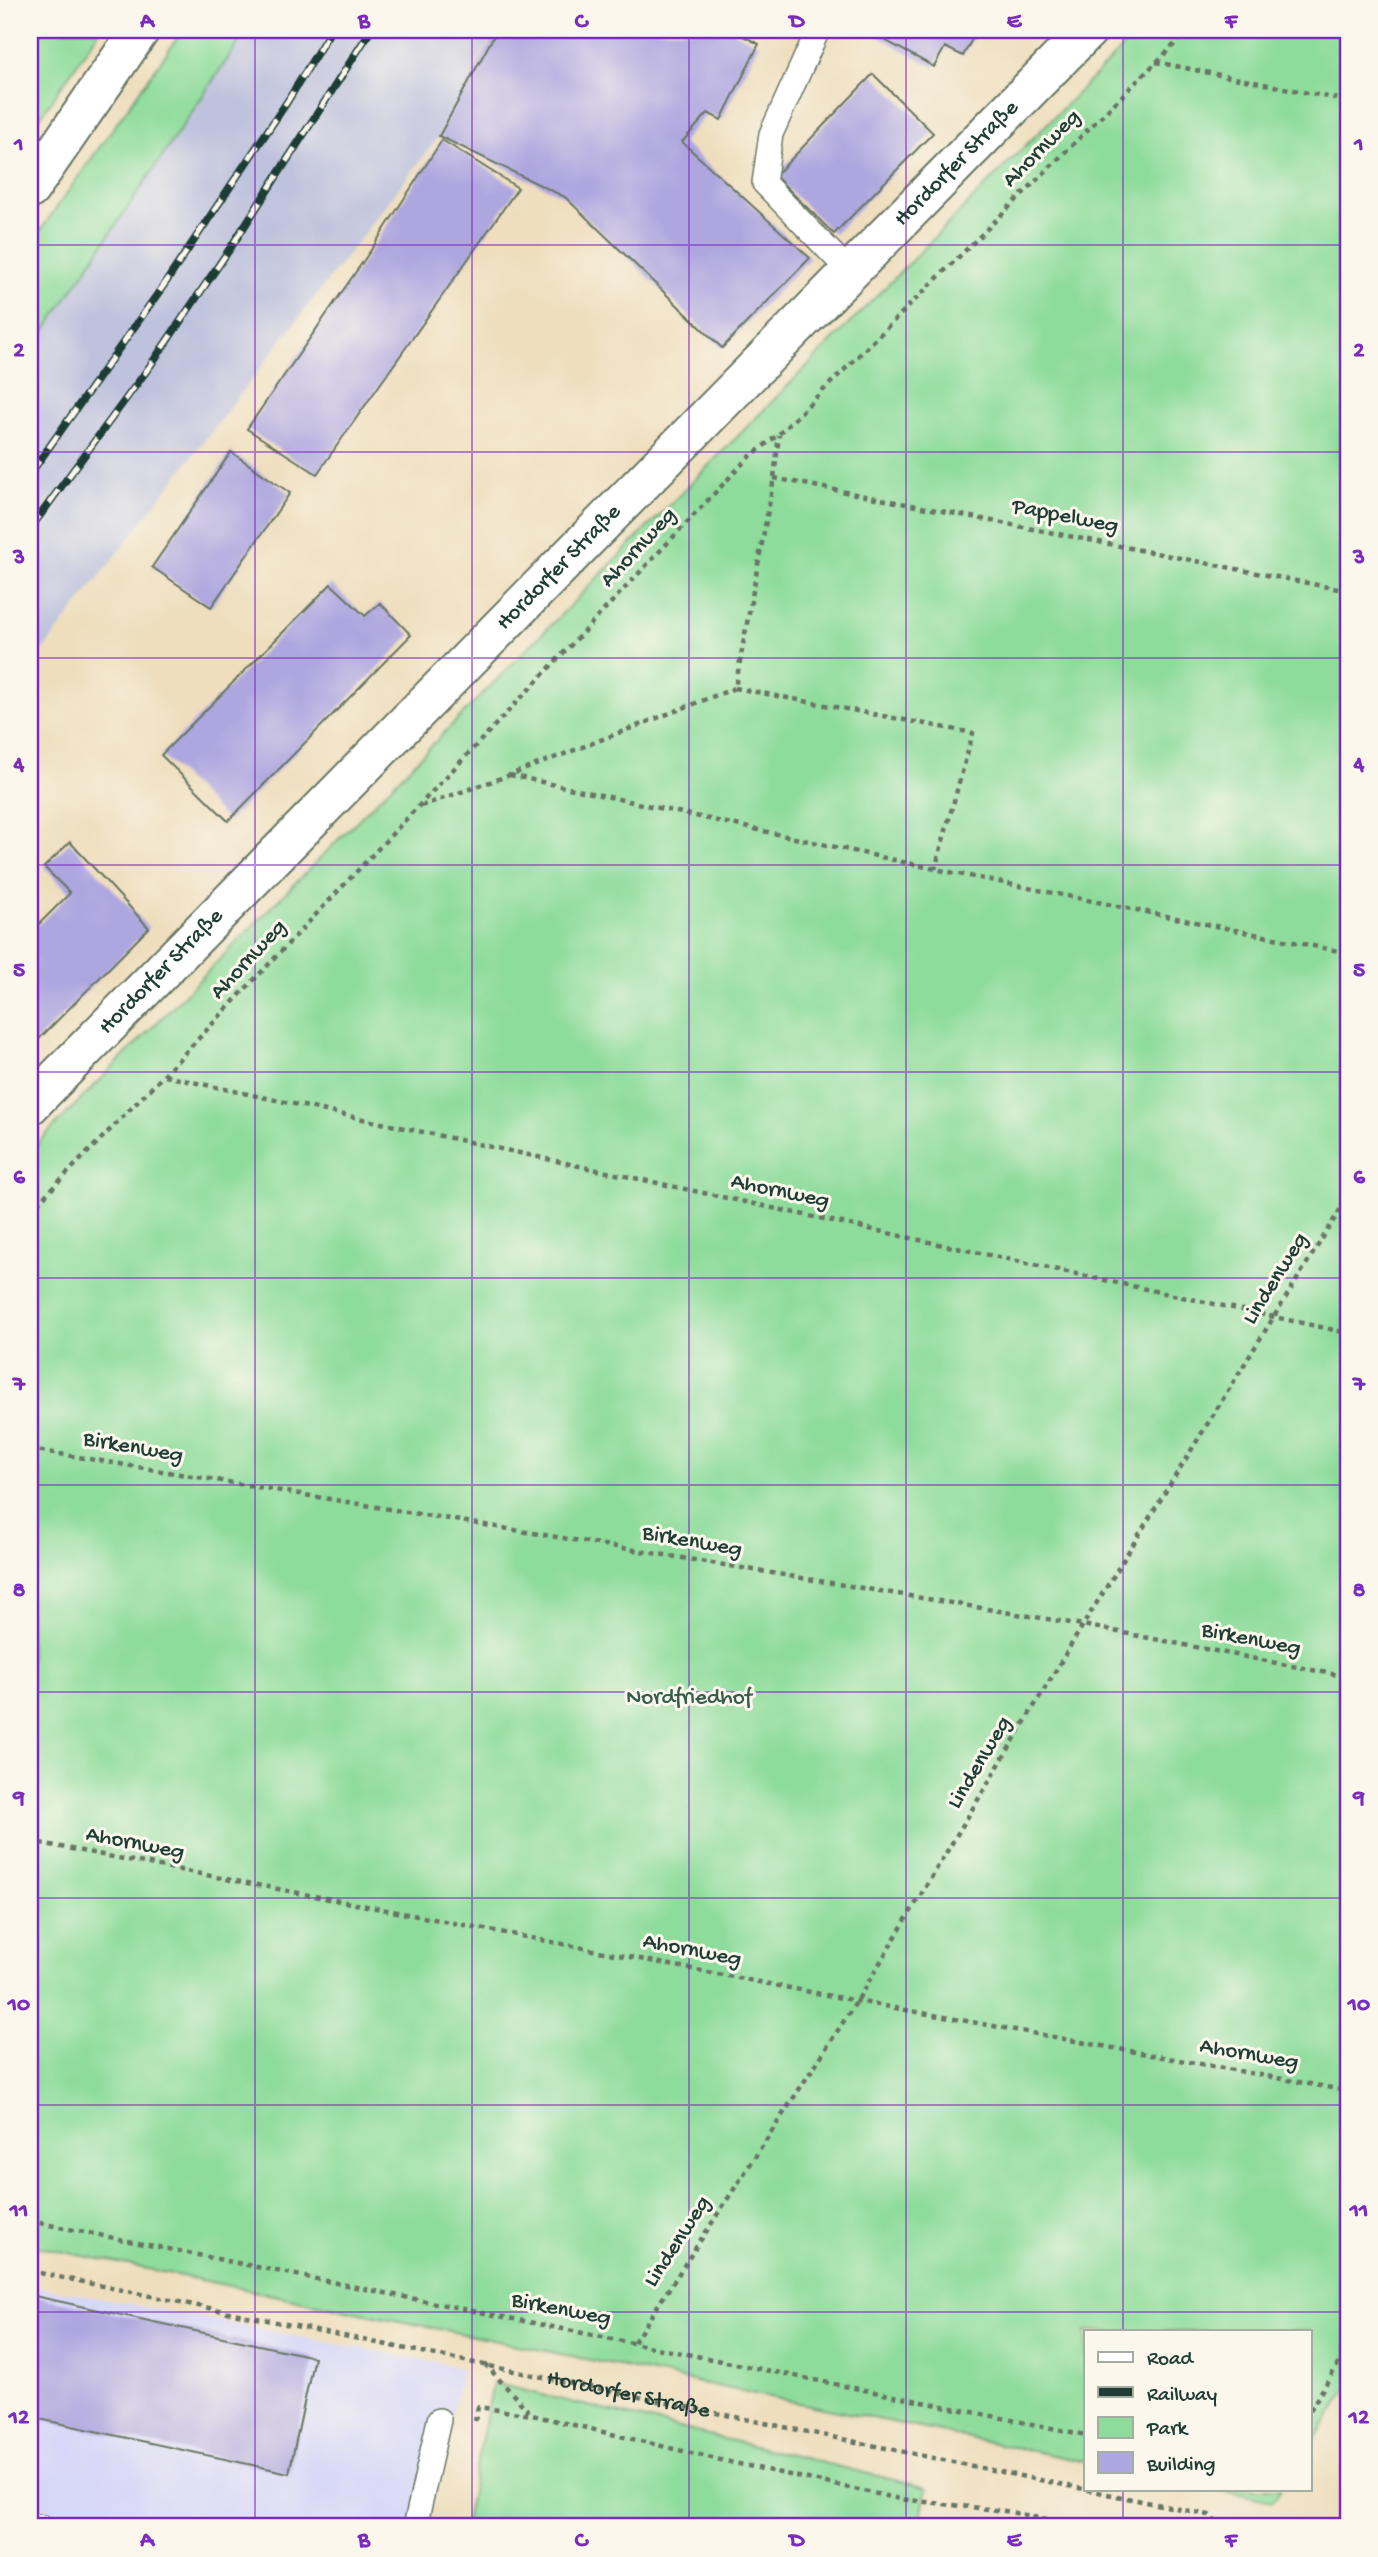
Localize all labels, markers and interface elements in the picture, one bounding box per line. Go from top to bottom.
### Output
text: A [139,9,155,36]
text: B [357,9,371,36]
text: C [575,9,590,36]
text: D [788,9,806,36]
text: E [1007,9,1023,36]
text: F [1224,9,1239,36]
street label: Hordorfer Straße [889,94,1025,232]
street label: Ahornweg [997,104,1087,194]
text: 1 [13,132,24,159]
text: 1 [1353,132,1364,159]
text: 2 [13,338,25,365]
text: 2 [1353,338,1365,365]
street label: Pappelweg [1009,493,1120,541]
street label: Hordorfer Straße [491,498,628,636]
street label: Ahornweg [595,502,683,594]
text: 3 [12,545,25,572]
text: 3 [1352,545,1365,572]
text: 4 [13,752,25,779]
text: 4 [1353,752,1365,779]
street label: Hordorfer Straße [93,902,230,1040]
street label: Ahornweg [205,914,293,1006]
text: 5 [13,958,25,985]
text: 5 [1353,958,1365,985]
text: 6 [13,1165,26,1192]
text: 6 [1353,1165,1366,1192]
street label: Ahornweg [728,1168,832,1216]
street label: Lindenweg [1237,1228,1315,1330]
text: 7 [12,1372,26,1399]
text: 7 [1352,1372,1366,1399]
street label: Birkenweg [80,1426,185,1470]
street label: Birkenweg [639,1520,744,1564]
text: 8 [13,1578,26,1605]
text: 8 [1353,1578,1366,1605]
street label: Birkenweg [1198,1617,1303,1663]
park label: Nordfriedhof [626,1685,754,1712]
street label: Lindenweg [942,1712,1018,1814]
text: 9 [12,1785,25,1812]
text: 9 [1352,1785,1365,1812]
street label: Ahornweg [83,1821,187,1867]
street label: Ahornweg [640,1928,744,1974]
text: 10 [7,1992,30,2019]
text: 10 [1347,1992,1370,2019]
street label: Ahornweg [1198,2033,1300,2077]
street label: Lindenweg [639,2191,717,2293]
text: 11 [9,2198,28,2225]
text: 11 [1349,2198,1368,2225]
street label: Birkenweg [508,2287,613,2333]
legend [1084,2330,1312,2490]
text: Road [1147,2348,1195,2373]
street label: Hordorfer Straße [544,2365,714,2425]
text: Railway [1147,2384,1217,2409]
text: 12 [8,2405,30,2432]
text: 12 [1348,2405,1370,2432]
text: Park [1146,2418,1190,2443]
text: Building [1146,2454,1216,2479]
text: A [139,2528,155,2555]
text: B [357,2528,371,2555]
text: C [575,2528,590,2555]
text: D [788,2528,806,2555]
text: E [1007,2528,1023,2555]
text: F [1224,2528,1239,2555]

